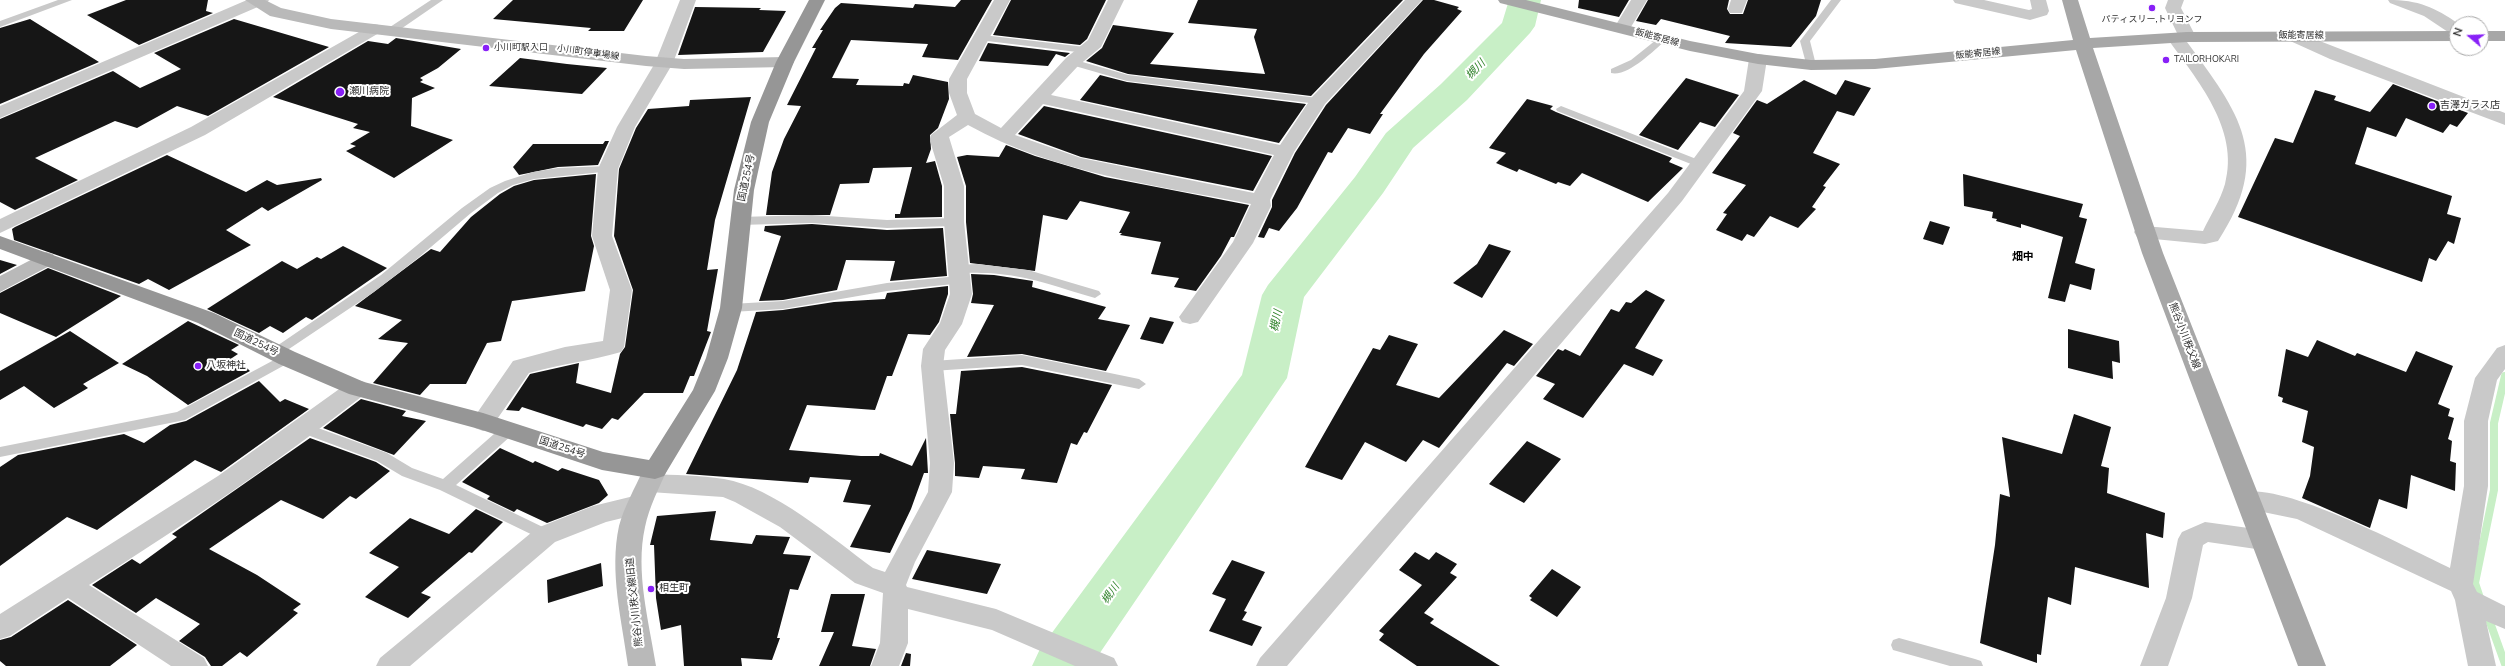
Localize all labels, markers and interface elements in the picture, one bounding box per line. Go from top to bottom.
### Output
marker: パティスリー,トリヨンフ [2147,3,2157,13]
place label: パティスリー,トリヨンフ [2101,15,2203,25]
north arrow [2449,16,2489,56]
text: N [2450,26,2467,39]
street label: 飯能寄居線 [1634,27,1680,49]
street label: 飯能寄居線 [2279,31,2323,41]
marker: 小川町駅入口 [481,43,491,53]
place label: 小川町駅入口 [494,43,548,53]
street label: 小川町停車場線 [556,43,620,63]
street label: 飯能寄居線 [1955,46,2001,62]
marker: TAILORHOKARI [2161,55,2171,65]
place label: TAILORHOKARI [2174,55,2239,65]
water label: 槻川 [1464,58,1488,82]
marker: 瀬川病院 [334,86,346,98]
place label: 瀬川病院 [349,86,389,98]
place label: 吉澤ガラス店 [2440,100,2500,112]
marker: 吉澤ガラス店 [2427,101,2437,111]
street label: 国道254号 [736,153,758,203]
district label: 畑中 [2012,250,2034,264]
street label: 熊谷小川秩父線 [2166,301,2202,371]
water label: 槻川 [1268,309,1286,333]
street label: 国道254号 [232,327,280,359]
place label: 八坂神社 [206,360,246,372]
marker: 八坂神社 [193,361,203,371]
street label: 国道254号 [537,435,587,461]
street label: 熊谷小川秩父線旧道 [624,557,646,647]
water label: 槻川 [1099,581,1123,607]
place label: 相生町 [659,583,689,595]
marker: 相生町 [646,584,656,594]

